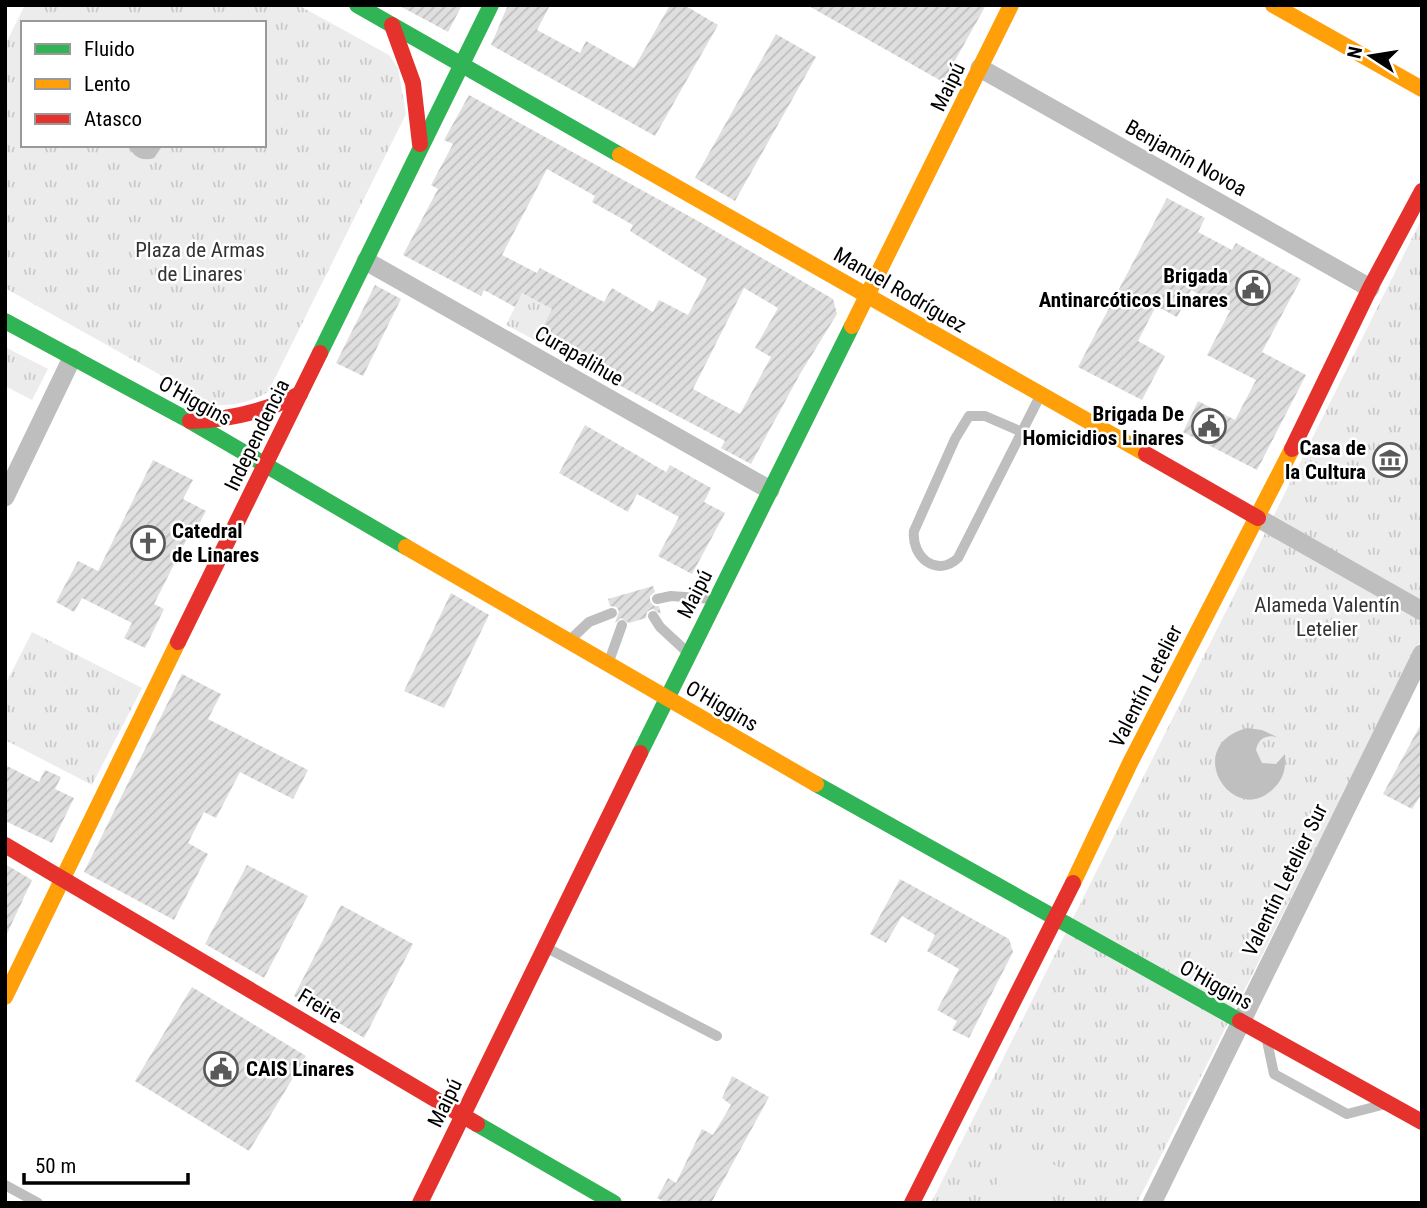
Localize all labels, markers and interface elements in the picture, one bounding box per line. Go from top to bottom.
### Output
legend [21,21,266,147]
north arrow [1336,21,1406,91]
text: Fluido [84,37,135,61]
text: N [1342,44,1367,61]
street label: Maipú [926,59,970,115]
text: Lento [84,72,131,96]
text: Atasco [84,107,142,131]
street label: Benjamín Novoa [1121,115,1251,201]
park label: Plaza de Armas de Linares [135,238,265,286]
street label: Manuel Rodríguez [830,242,970,338]
place label: Brigada Antinarcóticos Linares [1039,264,1228,312]
public building icon: Brigada Antinarcóticos Linares [1234,269,1272,307]
street label: Curapalihue [530,321,628,391]
street label: O'Higgins [154,371,236,431]
street label: Independencia [220,375,294,495]
place label: Brigada De Homicidios Linares [1022,402,1184,450]
public building icon: Brigada De Homicidios Linares [1190,407,1228,445]
place label: Casa de la Cultura [1285,436,1366,484]
museum icon: Casa de la Cultura [1371,441,1409,479]
place label: Catedral de Linares [172,519,259,567]
church icon: Catedral de Linares [129,524,167,562]
street label: Maipú [673,566,717,622]
park label: Alameda Valentín Letelier [1254,593,1400,641]
street label: Valentín Letelier [1105,621,1187,751]
street label: O'Higgins [682,676,762,736]
street label: Valentín Letelier Sur [1238,800,1332,960]
street label: O'Higgins [1175,955,1257,1015]
street label: Freire [294,984,346,1028]
public building icon: CAIS Linares [202,1050,240,1088]
place label: CAIS Linares [246,1057,354,1081]
street label: Maipú [423,1075,467,1131]
scale bar [24,1142,189,1186]
text: 50 m [35,1154,76,1178]

